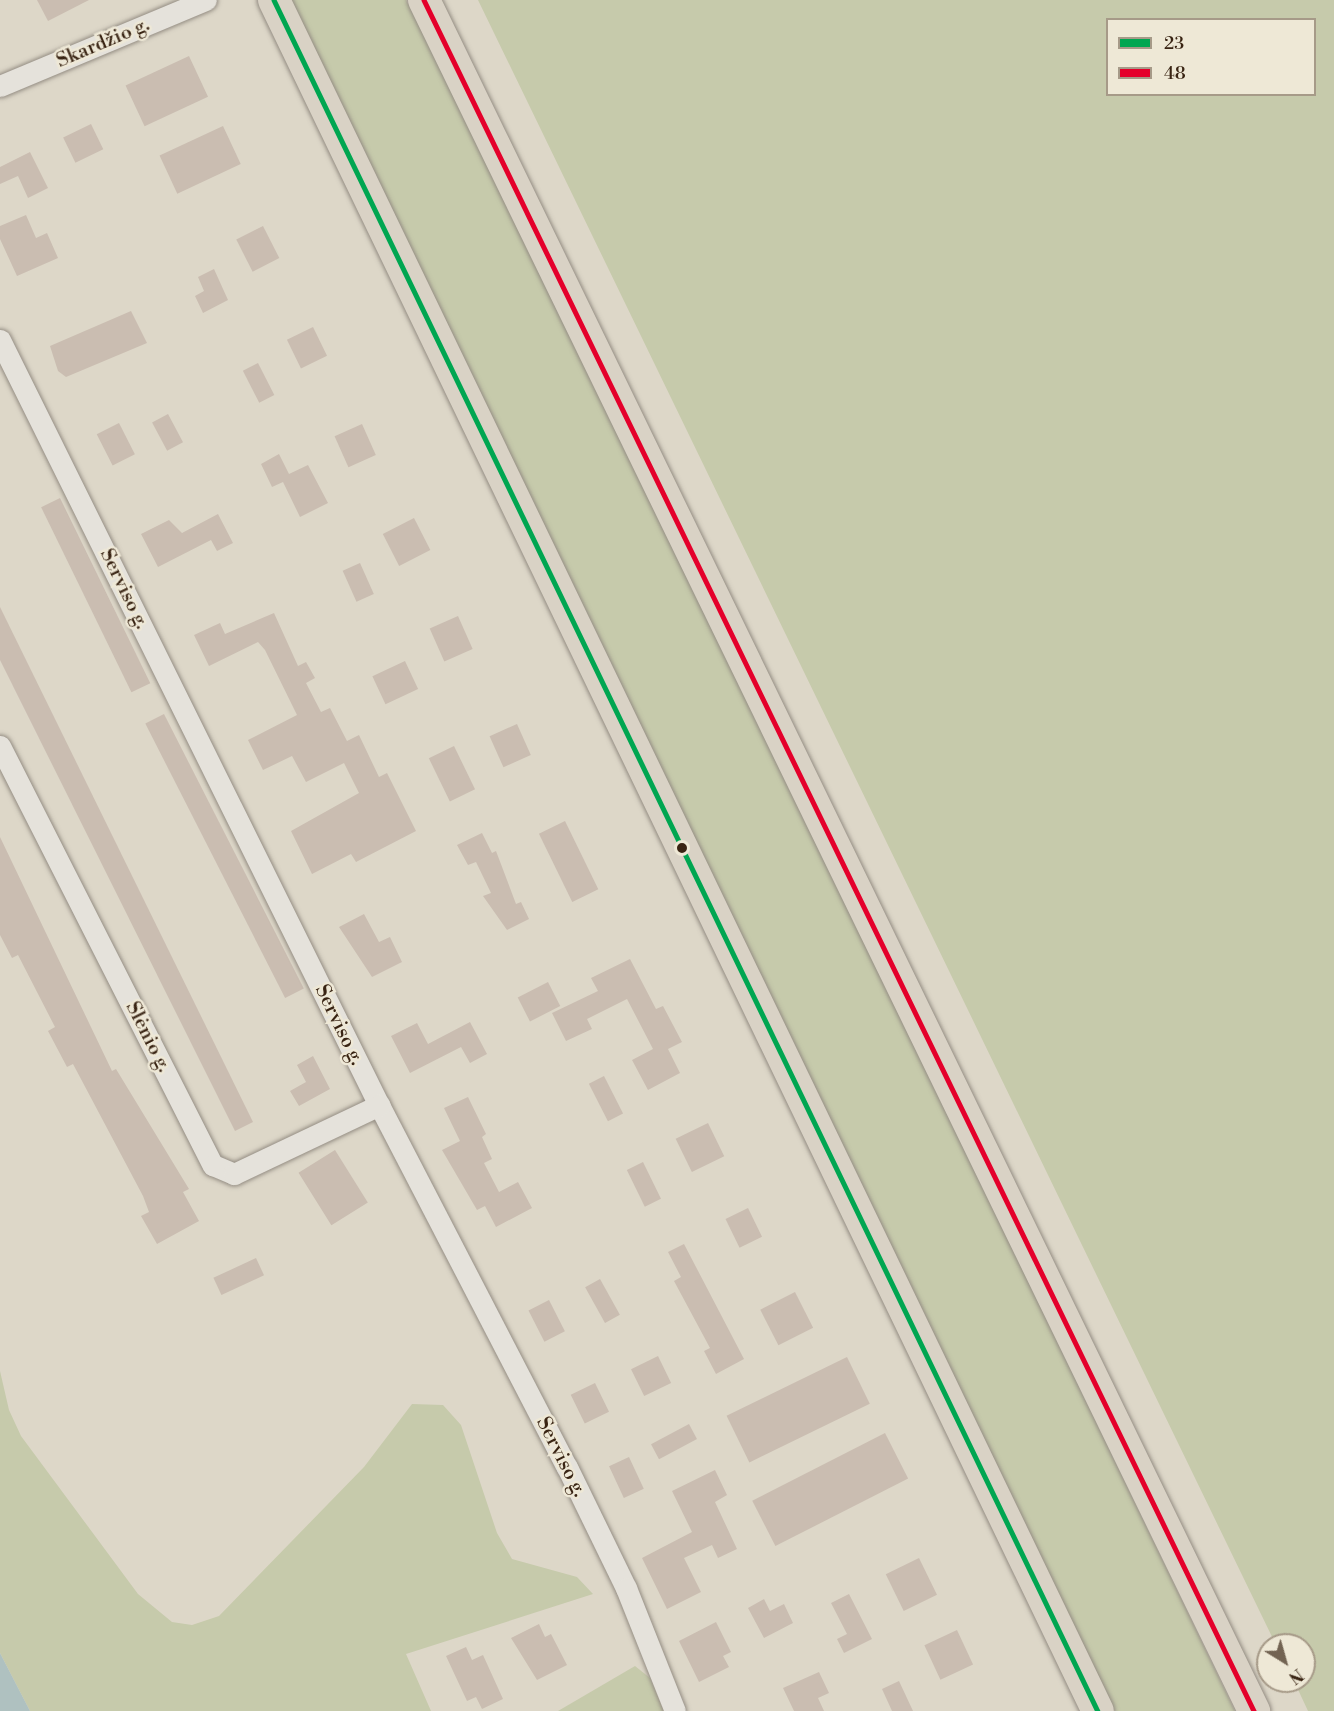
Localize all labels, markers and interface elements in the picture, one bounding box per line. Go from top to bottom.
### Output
street label: Skardžio g. [53,13,153,73]
legend [1106,18,1316,96]
text: 23 [1164,32,1184,55]
text: 48 [1164,62,1186,85]
street label: Serviso g. [94,545,154,633]
unlabelled marker [676,842,688,854]
street label: Serviso g. [309,981,369,1069]
street label: Slėnio g. [120,998,176,1076]
street label: Serviso g. [531,1413,591,1501]
north arrow [1256,1633,1316,1693]
text: N [1285,1664,1307,1688]

